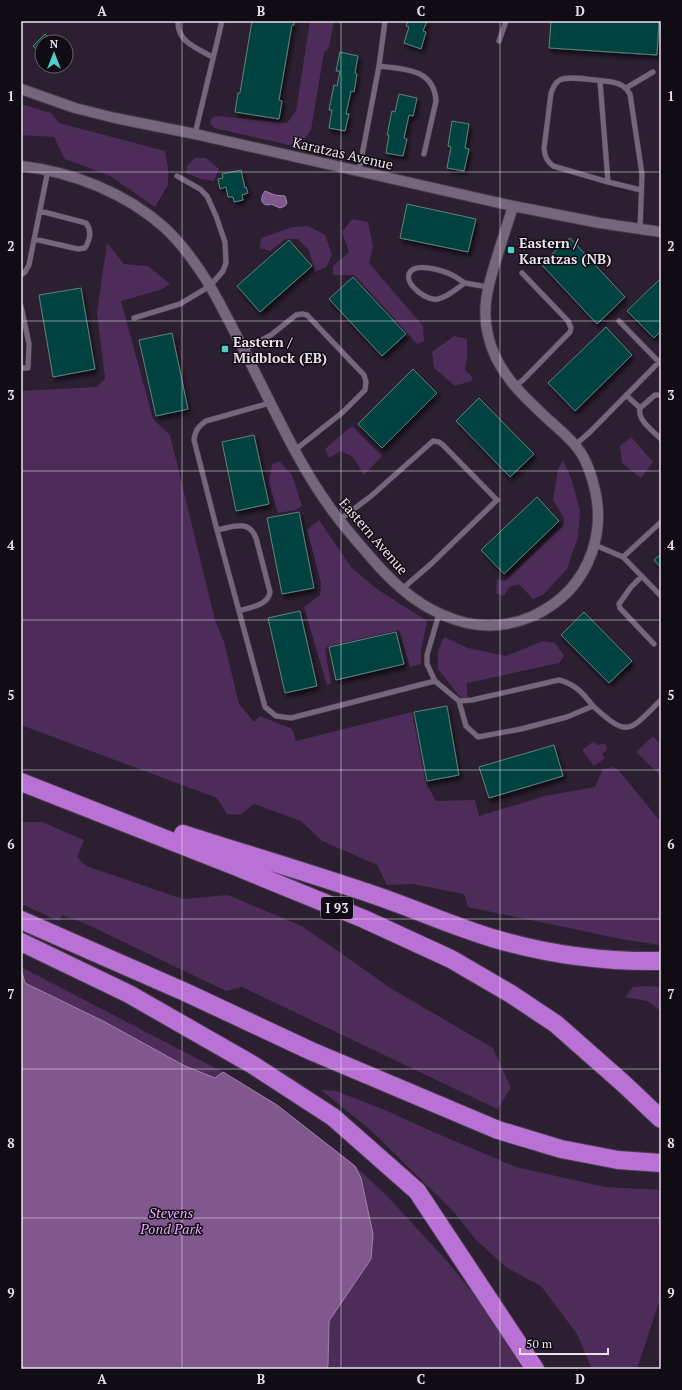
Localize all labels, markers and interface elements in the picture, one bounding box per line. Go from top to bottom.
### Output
text: A [97,2,107,20]
text: B [257,2,265,20]
text: C [417,2,425,20]
text: D [575,2,585,20]
north arrow [34,34,74,74]
text: N [50,37,59,51]
text: 1 [7,87,15,105]
text: 1 [667,87,675,105]
street label: Karatzas Avenue [291,132,395,174]
place label: Eastern / Karatzas (NB) [519,233,611,268]
text: 2 [7,237,15,255]
text: 2 [667,237,675,255]
marker: Eastern / Karatzas (NB) [506,245,516,255]
place label: Eastern / Midblock (EB) [233,332,327,367]
marker: Eastern / Midblock (EB) [220,344,230,354]
text: 3 [7,386,15,404]
text: 3 [667,386,675,404]
street label: Eastern Avenue [335,493,413,579]
text: 4 [7,536,15,554]
text: 4 [667,536,675,554]
text: 5 [7,686,15,704]
text: 5 [667,686,675,704]
text: 6 [7,835,15,853]
text: 6 [667,835,675,853]
road number: I 93 [321,897,353,919]
text: 7 [7,985,15,1003]
text: 7 [667,985,675,1003]
text: 8 [7,1134,15,1152]
text: 8 [667,1134,675,1152]
park label: Stevens Pond Park [139,1203,202,1238]
text: 9 [7,1284,15,1302]
text: 9 [667,1284,675,1302]
scale bar [520,1330,608,1356]
text: 50 m [526,1336,553,1351]
text: A [97,1370,107,1388]
text: B [257,1370,265,1388]
text: C [417,1370,425,1388]
text: D [575,1370,585,1388]

